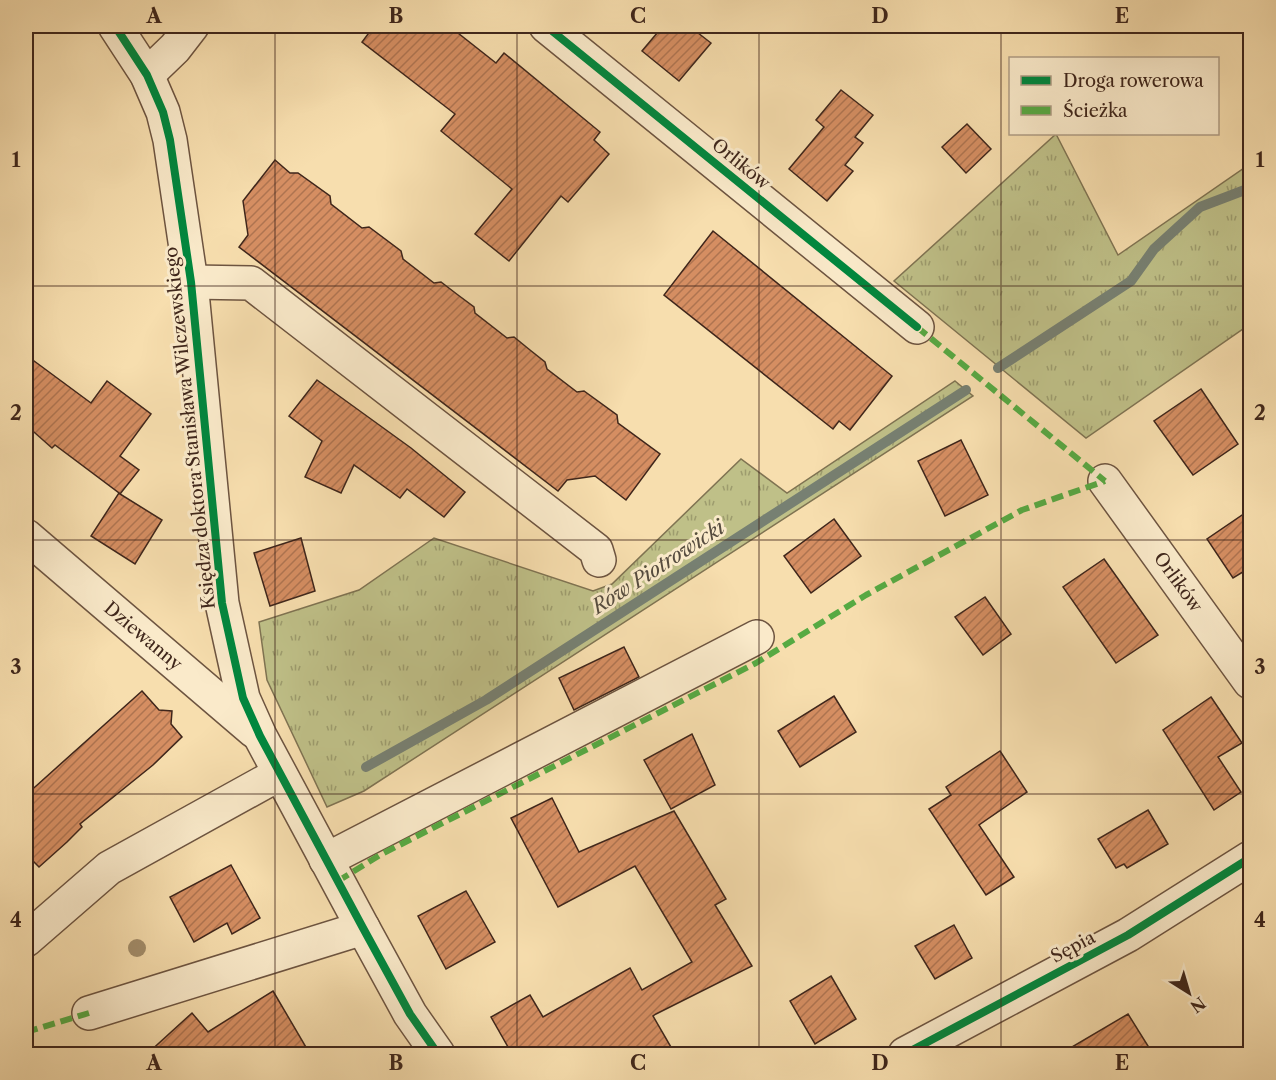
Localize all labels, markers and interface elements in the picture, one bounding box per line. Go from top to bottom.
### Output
text: A [145,4,162,28]
text: B [389,4,404,28]
text: C [630,4,646,28]
text: D [871,4,889,28]
text: E [1115,4,1129,28]
legend [1009,57,1219,135]
text: Droga rowerowa [1063,70,1204,92]
text: Ścieżka [1063,99,1128,122]
street label: Orlików [707,134,775,195]
text: 1 [12,148,21,172]
text: 1 [1256,148,1265,172]
street label: Księdza doktora Stanisława Wilczewskiego [160,246,220,610]
text: 2 [10,401,22,425]
text: 2 [1254,401,1266,425]
water label: Rów Piotrowicki [586,514,730,620]
street label: Orlików [1149,548,1208,617]
street label: Dziewanny [99,597,187,676]
text: 3 [10,655,22,679]
text: 3 [1254,655,1266,679]
text: 4 [10,908,22,932]
text: 4 [1254,908,1266,932]
street label: Sępia [1047,926,1099,968]
north arrow [1159,963,1219,1023]
text: N [1186,993,1210,1017]
text: A [145,1051,162,1075]
text: B [389,1051,404,1075]
text: C [630,1051,646,1075]
text: D [871,1051,889,1075]
text: E [1115,1051,1129,1075]

